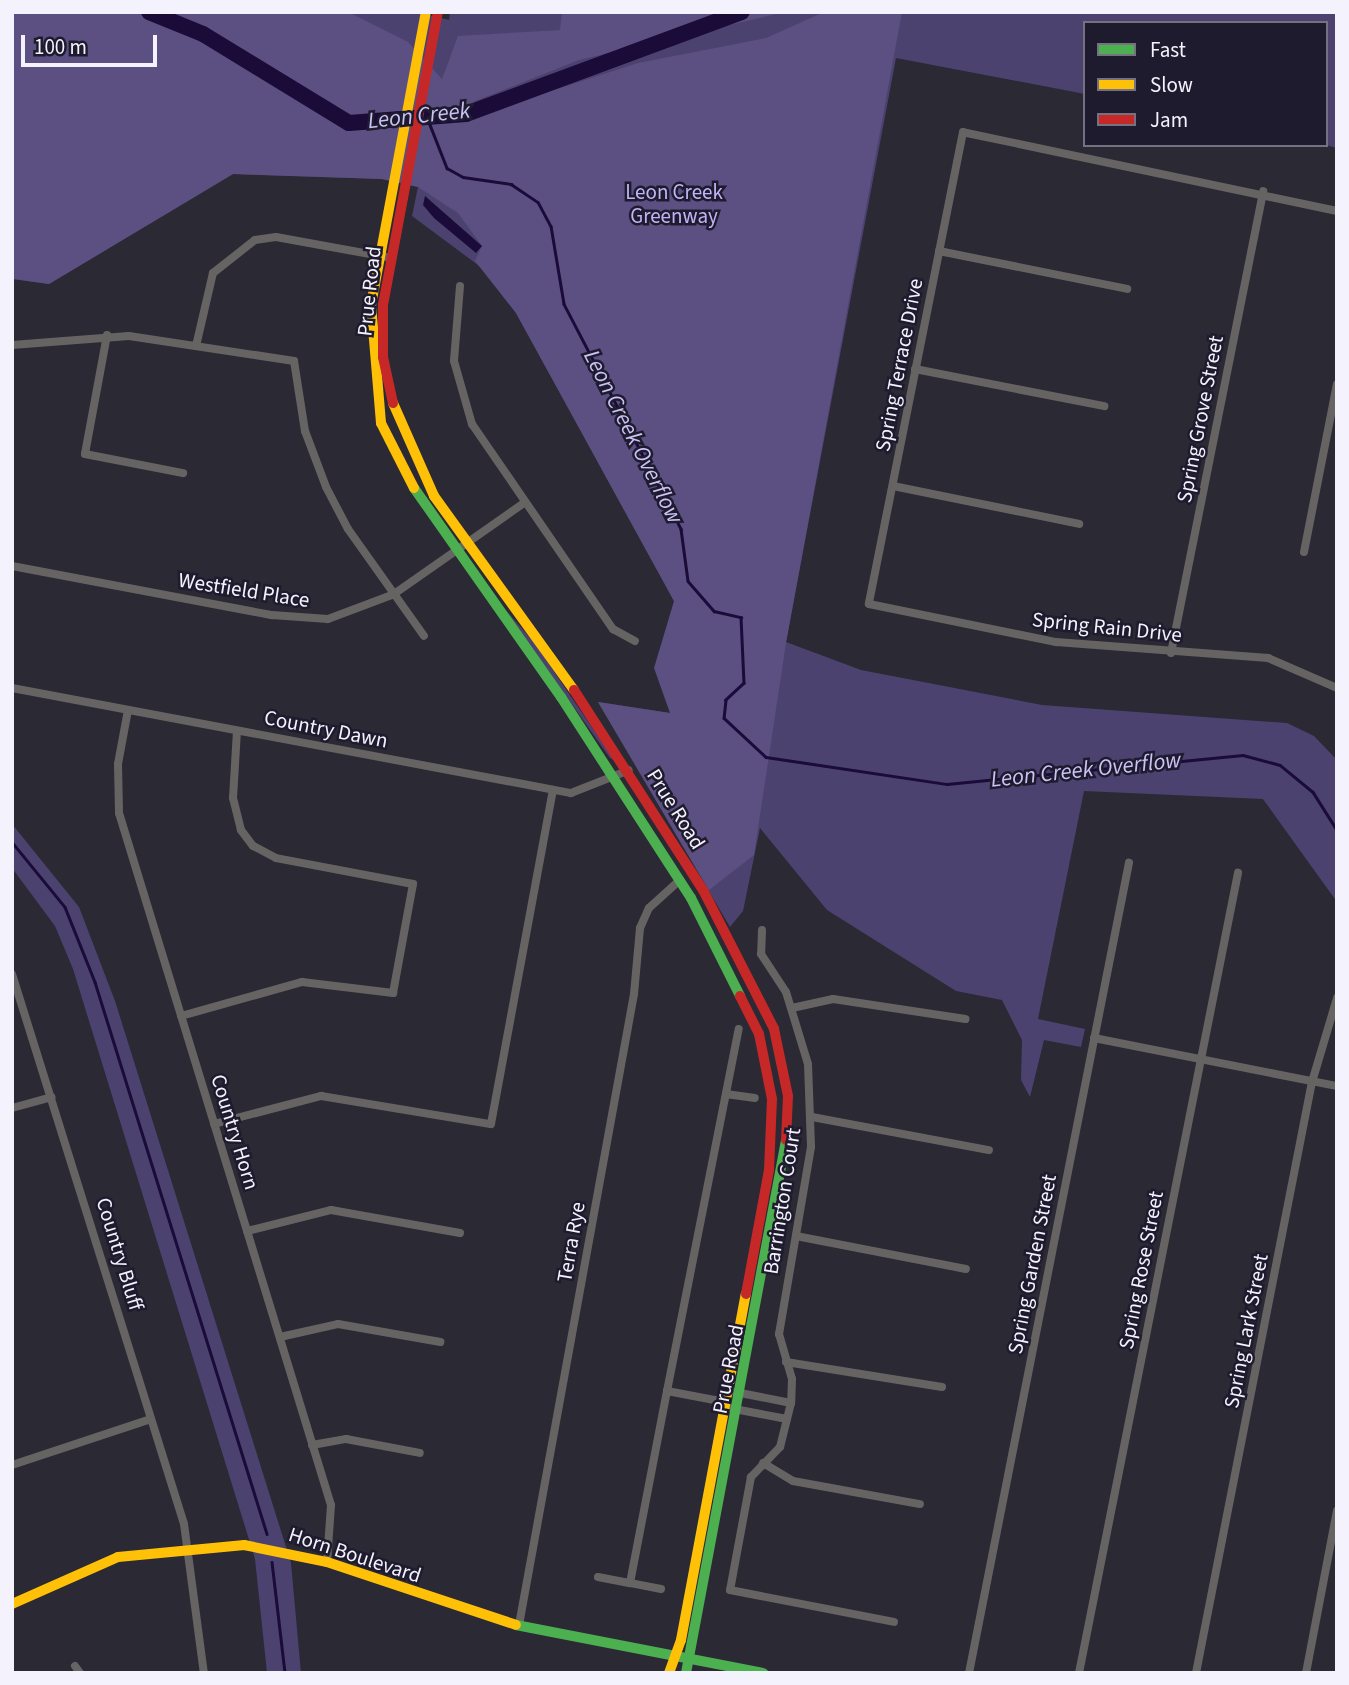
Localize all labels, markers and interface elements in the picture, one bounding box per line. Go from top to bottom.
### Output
scale bar [24,21,161,65]
legend [1083,21,1328,147]
text: 100 m [34,32,87,62]
text: Fast [1150,35,1186,65]
text: Slow [1150,70,1193,100]
water label: Leon Creek [366,97,472,135]
text: Jam [1150,105,1188,135]
park label: Leon Creek Greenway [625,179,723,229]
street label: Prue Road [352,245,386,337]
street label: Spring Terrace Drive [870,276,928,454]
street label: Spring Grove Street [1171,333,1229,505]
water label: Leon Creek Overflow [577,345,689,529]
street label: Westfield Place [177,567,311,613]
street label: Spring Rain Drive [1031,607,1183,647]
street label: Country Dawn [262,705,390,753]
water label: Leon Creek Overflow [989,746,1183,794]
street label: Prue Road [641,764,711,854]
street label: Country Horn [206,1071,264,1193]
street label: Barrington Court [758,1126,806,1276]
street label: Spring Garden Street [1002,1172,1062,1356]
street label: Spring Rose Street [1113,1189,1169,1351]
street label: Country Bluff [91,1195,149,1313]
street label: Terra Rye [552,1200,590,1284]
street label: Spring Lark Street [1219,1252,1273,1410]
street label: Prue Road [707,1322,749,1416]
street label: Horn Boulevard [286,1522,424,1588]

